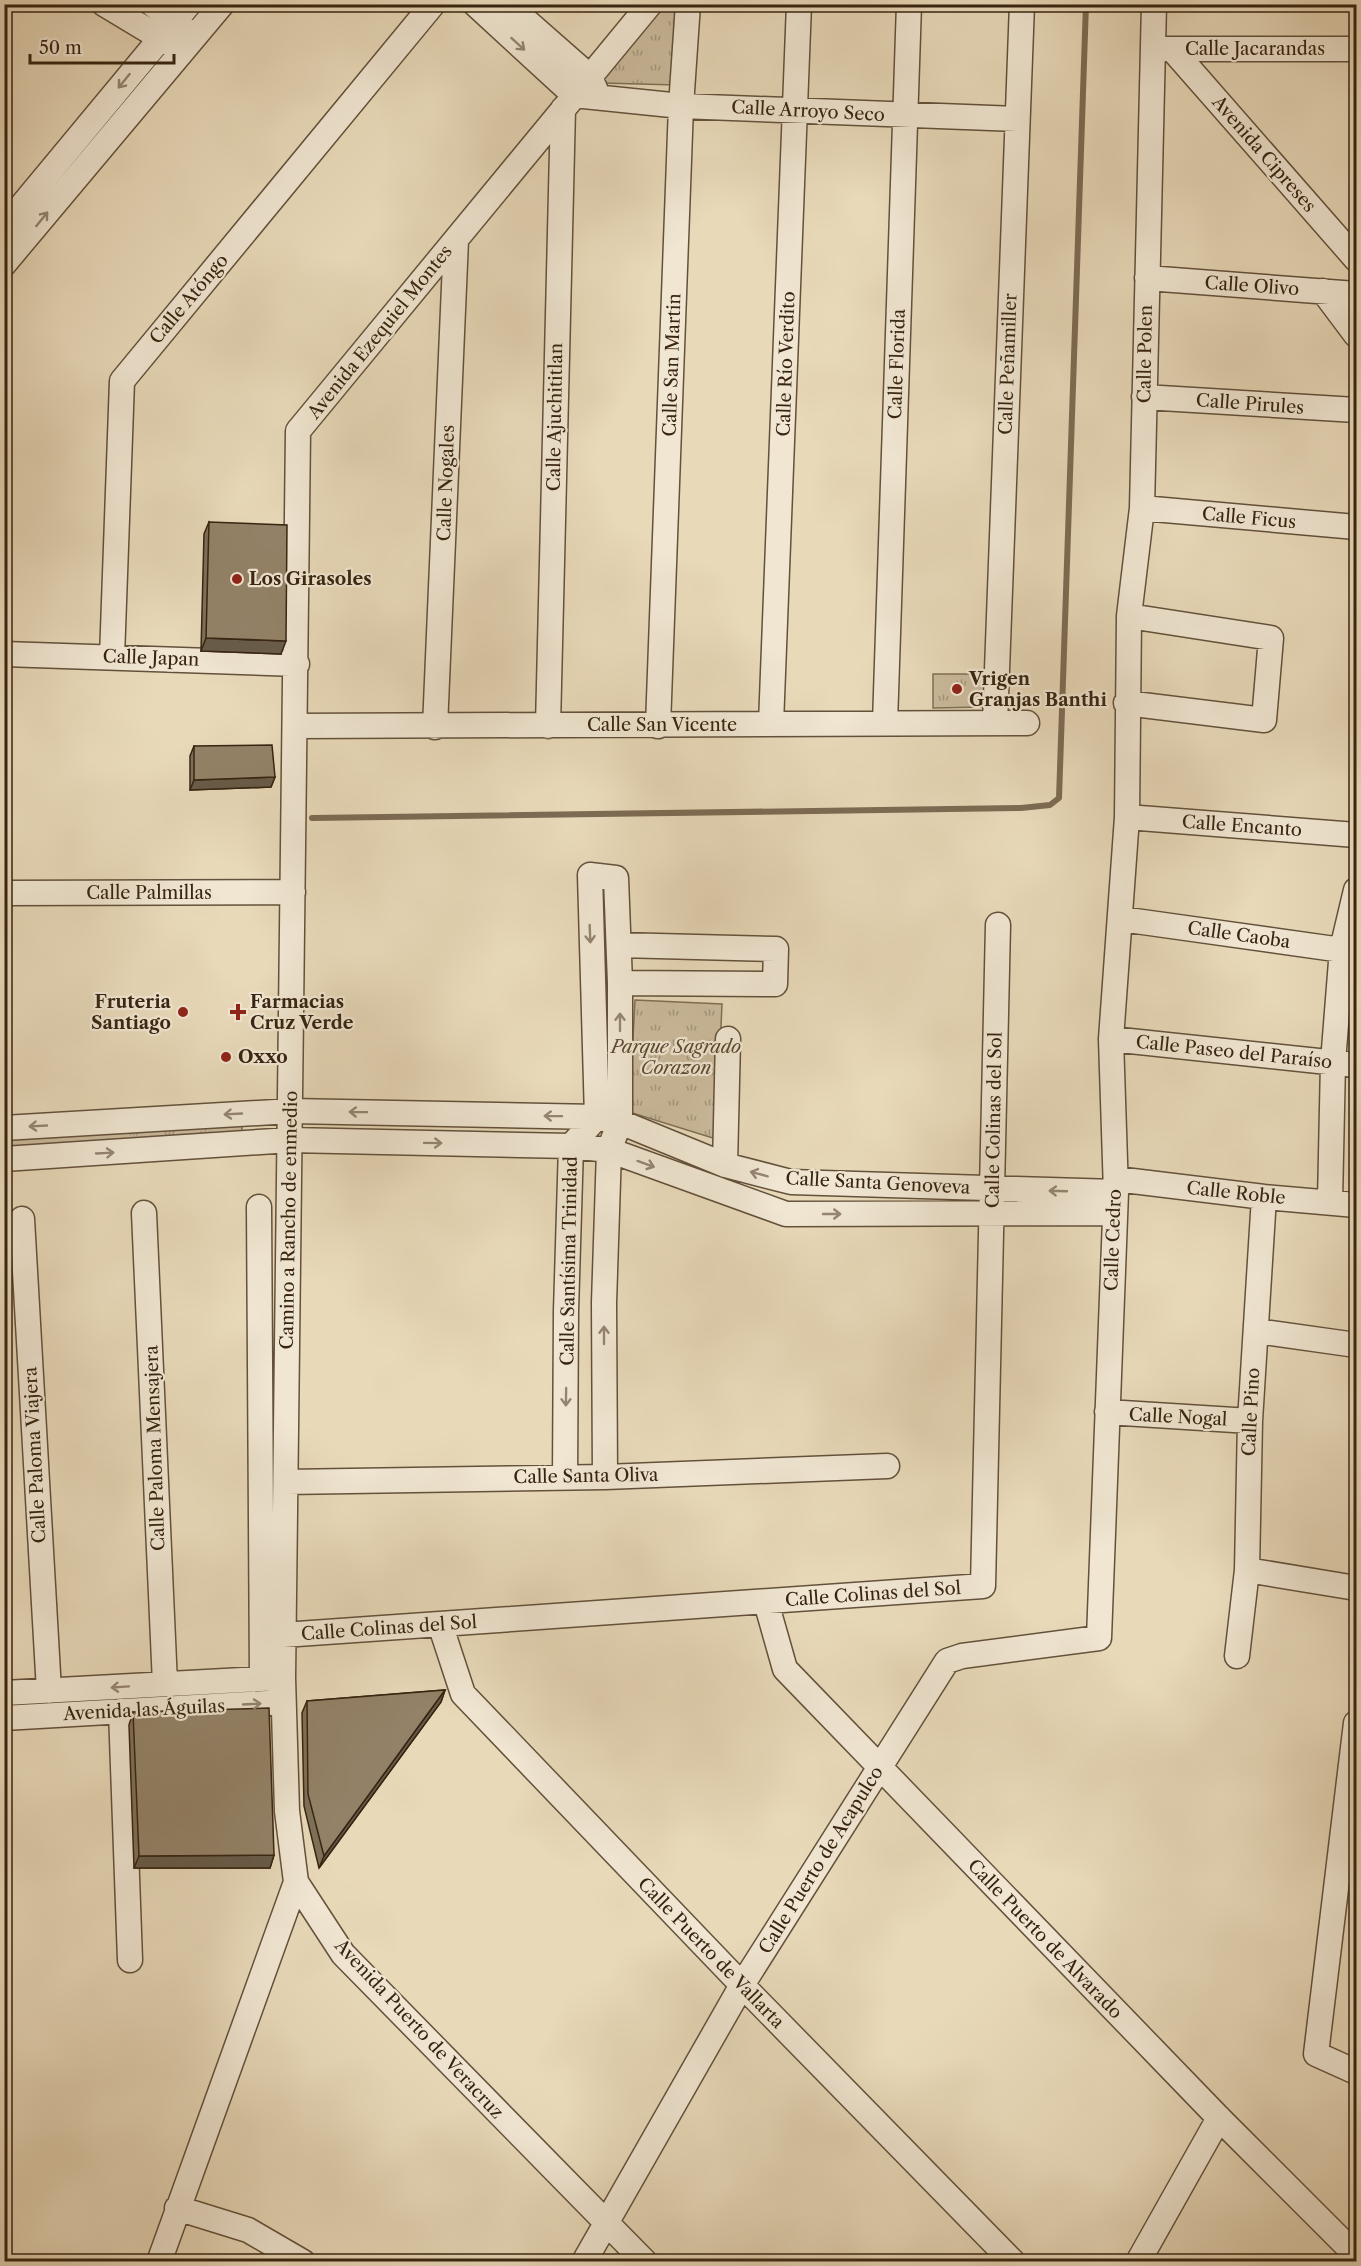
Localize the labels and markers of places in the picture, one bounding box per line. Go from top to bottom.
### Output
place label: Los Girasoles [249,568,372,590]
marker: Los Girasoles [230,572,244,586]
place label: Vrigen Granjas Banthi [968,668,1107,711]
marker: Vrigen Granjas Banthi [950,682,964,696]
place label: Fruteria Santiago [91,991,172,1034]
place label: Farmacias Cruz Verde [250,991,354,1034]
marker: Fruteria Santiago [176,1005,190,1019]
marker: Farmacias Cruz Verde [231,1005,245,1019]
place label: Oxxo [238,1046,288,1068]
marker: Oxxo [219,1050,233,1064]

